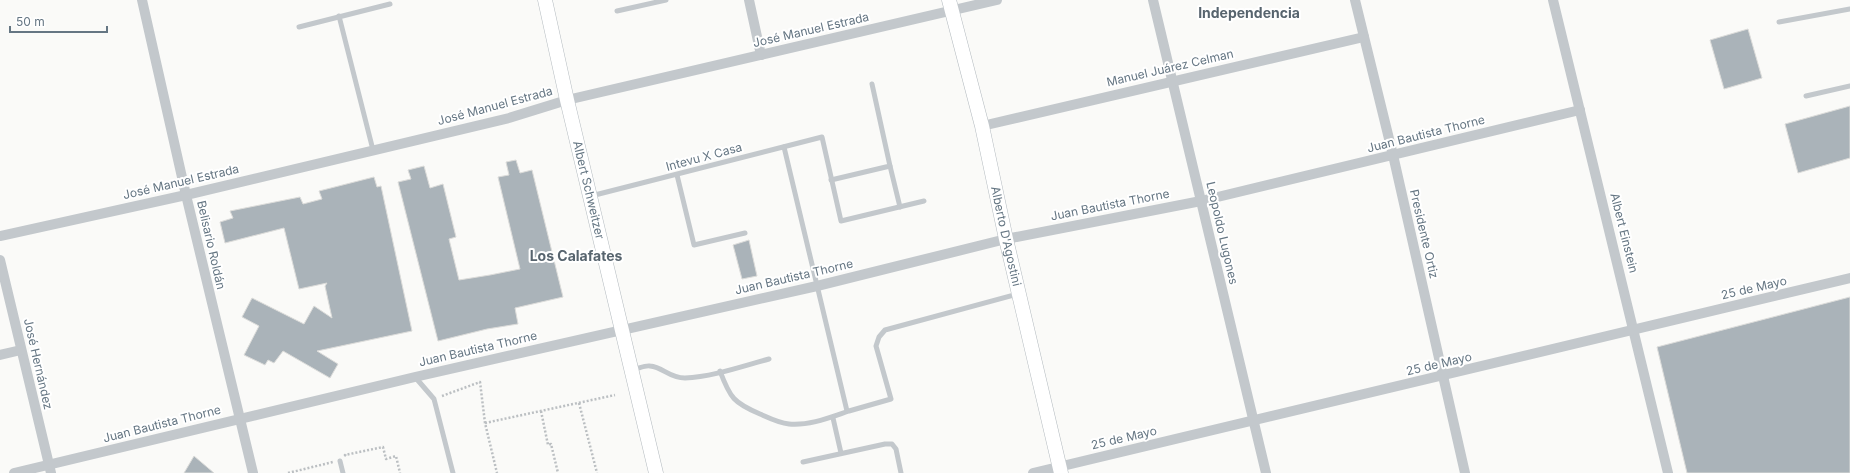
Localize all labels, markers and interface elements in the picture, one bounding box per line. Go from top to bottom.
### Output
district label: Independencia [1198,4,1300,21]
scale bar [10,8,107,34]
street label: José Manuel Estrada [751,9,870,50]
text: 50 m [16,14,45,29]
street label: Manuel Juárez Celman [1105,46,1235,89]
street label: José Manuel Estrada [436,83,554,128]
street label: Juan Bautista Thorne [1365,112,1486,155]
street label: Albert Schweitzer [570,139,608,241]
street label: Intevu X Casa [664,139,744,174]
street label: José Manuel Estrada [121,161,240,202]
street label: Leopoldo Lugones [1203,180,1242,286]
street label: Alberto D'Agostini [988,185,1025,288]
street label: Juan Bautista Thorne [1049,186,1171,223]
street label: Presidente Ortiz [1407,188,1442,280]
street label: Albert Einstein [1607,191,1642,274]
street label: Belisario Roldán [194,199,229,291]
district label: Los Calafates [530,247,622,264]
street label: Juan Bautista Thorne [733,256,854,297]
street label: 25 de Mayo [1720,273,1788,302]
street label: José Hernández [21,317,56,411]
street label: Juan Bautista Thorne [417,328,538,369]
street label: 25 de Mayo [1405,349,1473,378]
street label: Juan Bautista Thorne [101,402,222,445]
street label: 25 de Mayo [1090,423,1158,452]

